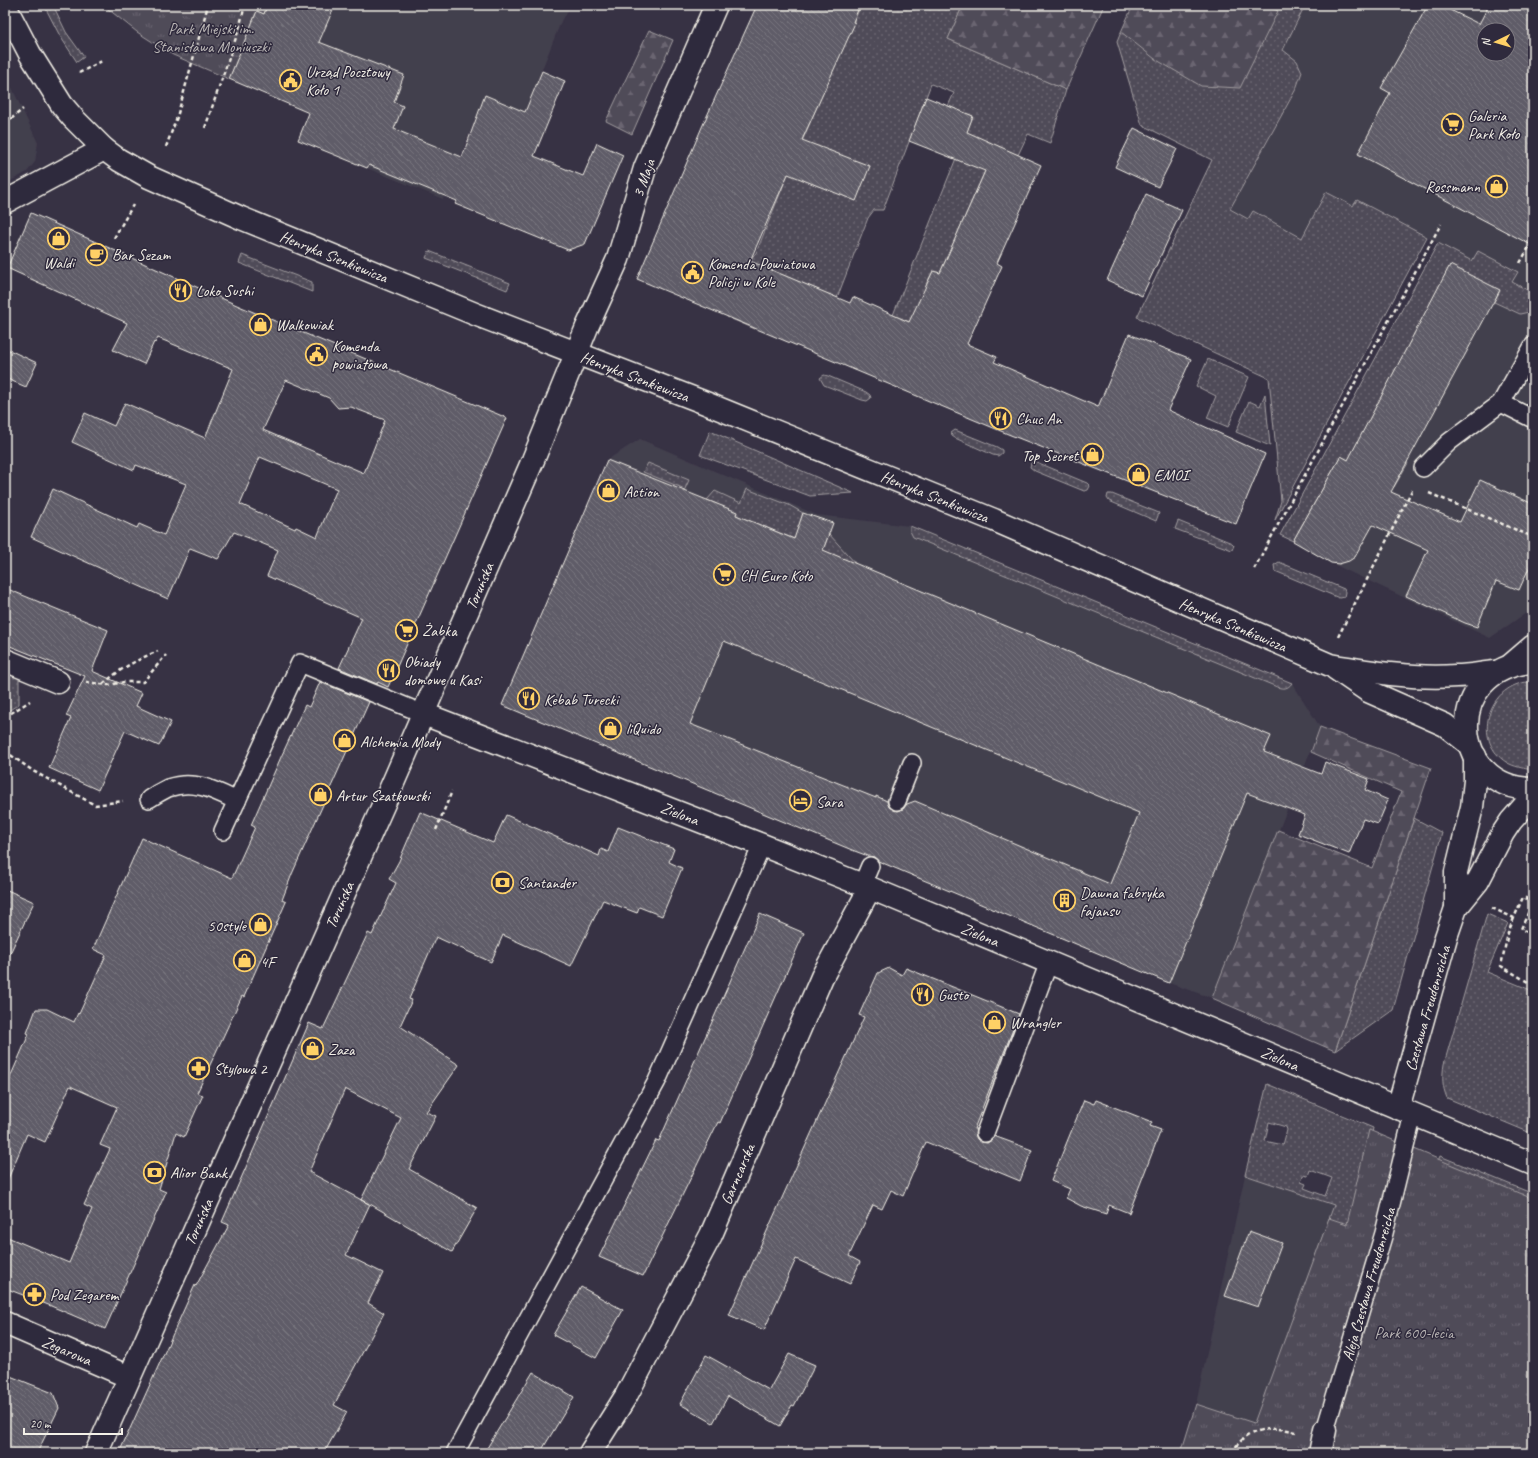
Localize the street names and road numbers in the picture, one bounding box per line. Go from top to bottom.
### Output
street label: 3 Maja [628,155,660,200]
street label: Henryka Sienkiewicza [277,226,392,288]
street label: Henryka Sienkiewicza [578,347,693,407]
street label: Henryka Sienkiewicza [878,466,993,528]
street label: Toruńska [461,559,499,613]
street label: Henryka Sienkiewicza [1176,593,1291,657]
street label: Zielona [658,798,702,831]
street label: Toruńska [321,878,359,932]
street label: Zielona [958,918,1002,952]
street label: Czesława Freudenreicha [1401,942,1456,1073]
street label: Zielona [1258,1042,1302,1076]
street label: Garncarska [716,1140,760,1208]
street label: Toruńska [180,1195,218,1249]
street label: Aleja Czesława Freudenreicha [1338,1204,1401,1363]
street label: Zegarowa [39,1332,95,1371]

